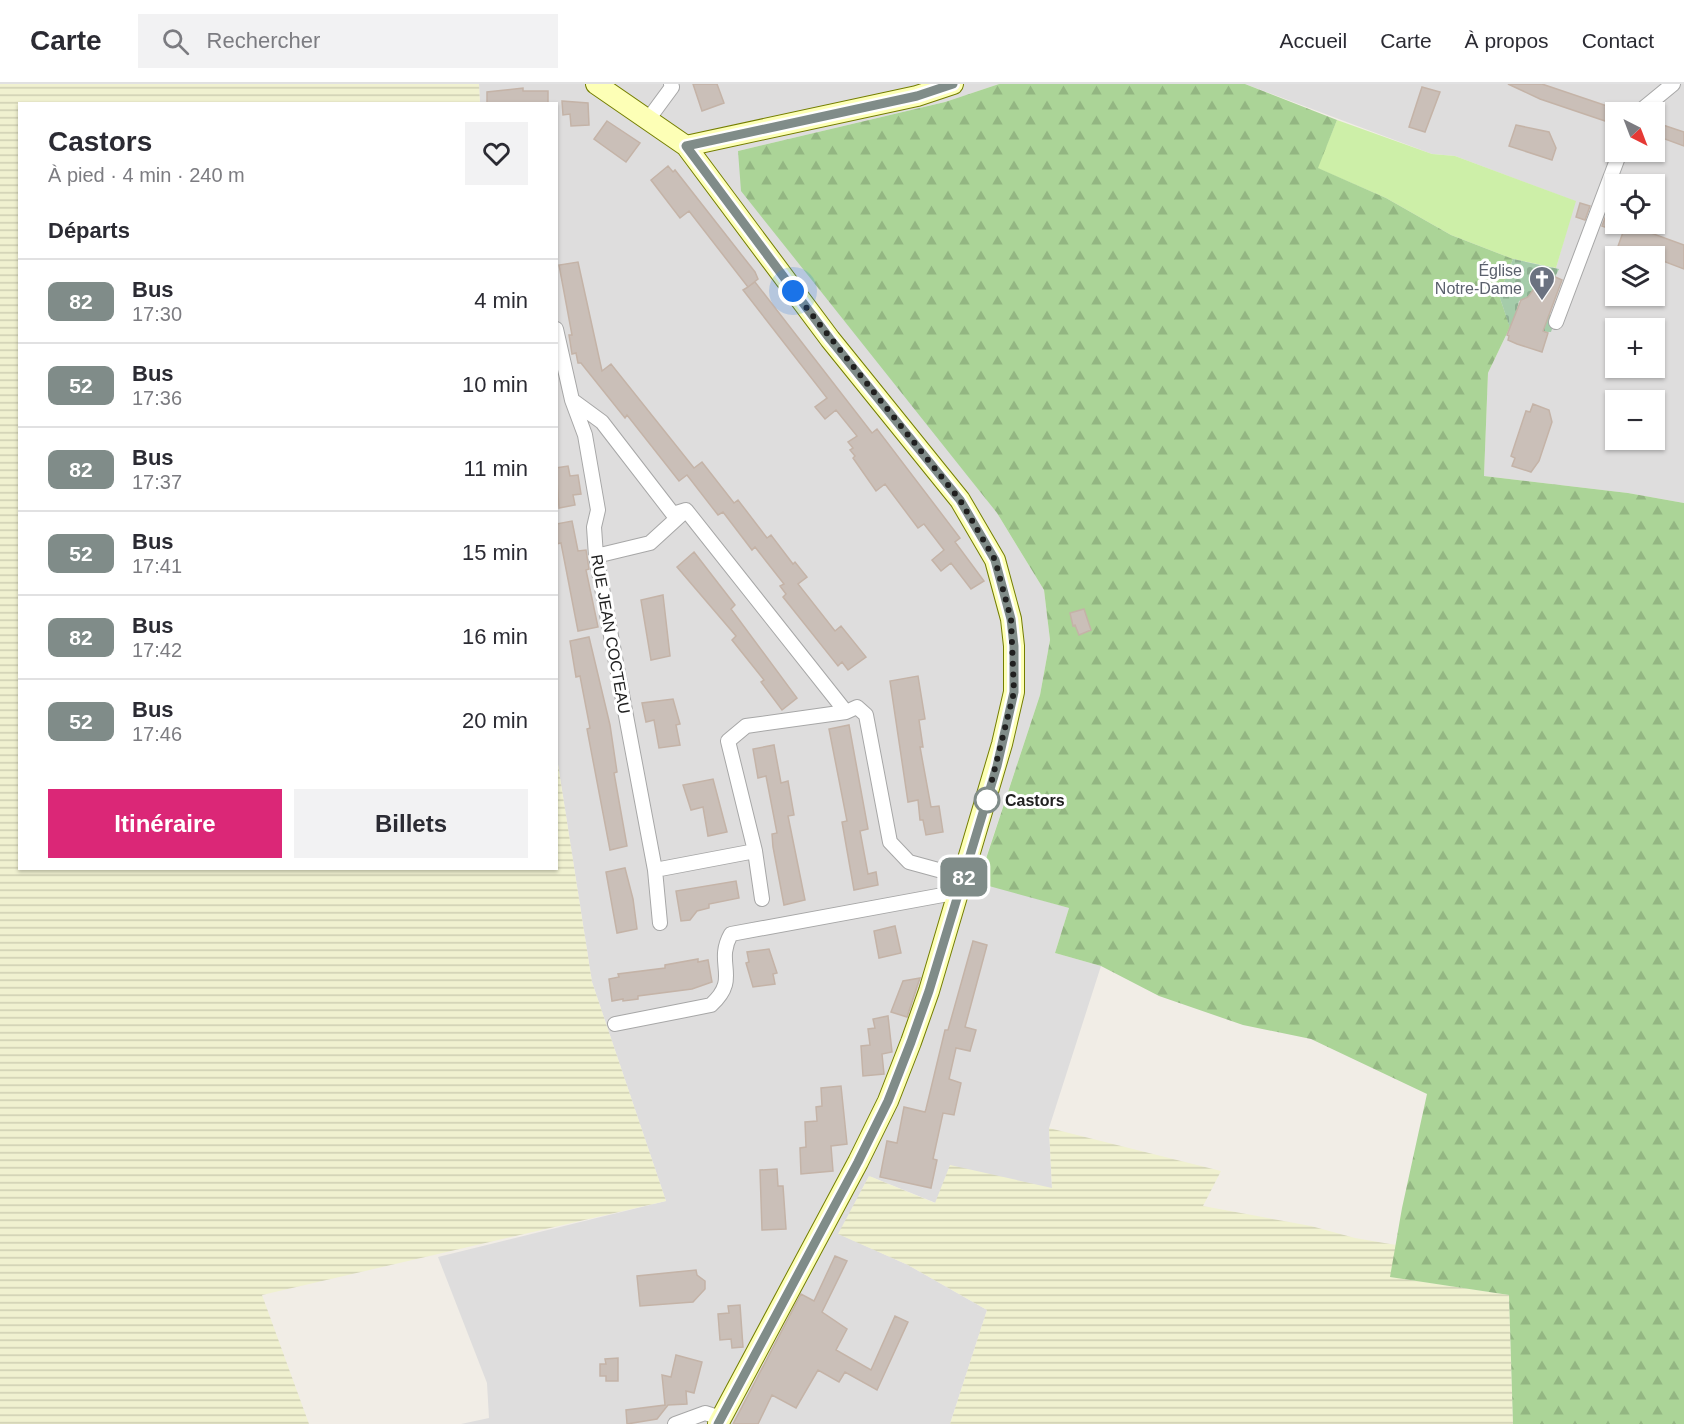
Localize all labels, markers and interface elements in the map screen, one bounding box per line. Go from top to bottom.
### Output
search box [138,14,558,68]
text: Carte [30,25,102,56]
icon: search [159,25,192,58]
text: Rechercher [207,28,320,53]
text: Accueil [1280,29,1347,52]
text: Carte [1380,29,1432,52]
text: À propos [1465,29,1549,52]
text: Contact [1582,29,1654,52]
north arrow [1605,102,1665,162]
map controls [1605,102,1665,450]
button: heart [465,122,528,185]
text: Castors [48,126,152,157]
text: À pied · 4 min · 240 m [48,164,245,186]
button: locate [1605,174,1665,234]
text: Départs [48,218,130,243]
button: layers [1605,246,1665,306]
place label: Église Notre-Dame [1435,261,1522,297]
church icon: Église Notre-Dame [1527,264,1557,302]
your location [778,276,808,306]
text: Bus [132,277,174,302]
text: 4 min [474,288,528,313]
text: 82 [69,290,93,313]
text: 17:30 [132,303,182,325]
button: + [1605,318,1665,378]
text: Bus [132,361,174,386]
text: 10 min [462,372,528,397]
text: 52 [69,374,93,397]
text: 17:36 [132,387,182,409]
button: − [1605,390,1665,450]
text: Bus [132,445,174,470]
text: 11 min [464,456,528,481]
text: 82 [69,458,93,481]
text: 17:37 [132,471,182,493]
text: Bus [132,529,174,554]
text: 15 min [462,540,528,565]
text: 52 [69,542,93,565]
street label: RUE JEAN COCTEAU [588,553,633,715]
text: 17:41 [132,555,182,577]
text: Bus [132,613,174,638]
text: 16 min [462,624,528,649]
text: 82 [69,626,93,649]
text: 17:42 [132,639,182,661]
text: Bus [132,697,174,722]
text: 20 min [462,708,528,733]
text: 52 [69,710,93,733]
text: 17:46 [132,723,182,745]
marker: Castors [974,787,1000,813]
button: Itinéraire [48,789,282,858]
button: Billets [294,789,528,858]
place label: Castors [1005,792,1065,809]
line badge: 82 [937,858,991,896]
text: 82 [952,866,976,889]

